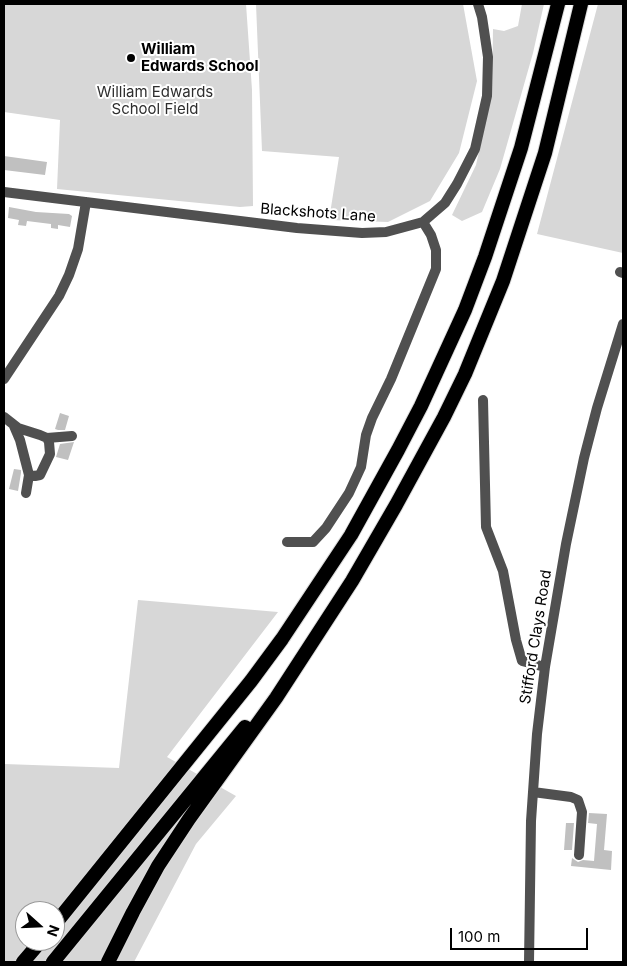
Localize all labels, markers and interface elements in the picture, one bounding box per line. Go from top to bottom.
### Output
place label: William Edwards School [141,40,259,75]
marker: William Edwards School [125,52,137,64]
park label: William Edwards School Field [97,83,213,118]
street label: Blackshots Lane [260,200,376,226]
street label: Stifford Clays Road [517,569,555,705]
north arrow [15,901,65,951]
scale bar [452,918,590,950]
text: N [44,923,63,939]
text: 100 m [458,927,500,946]

